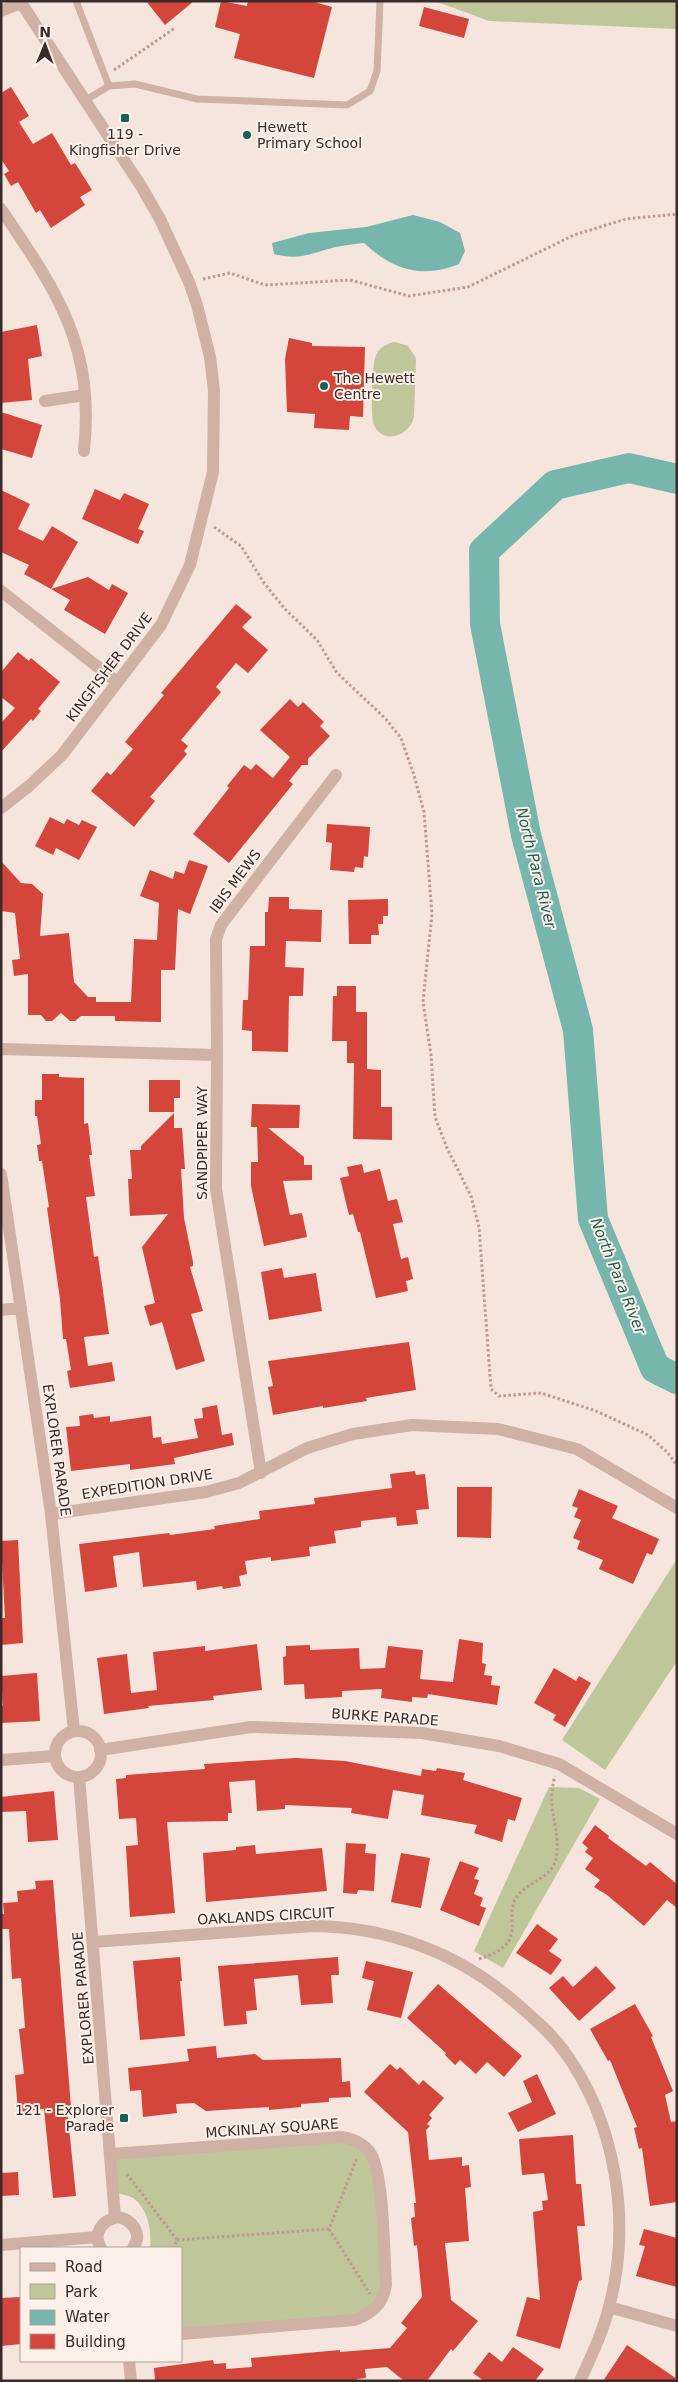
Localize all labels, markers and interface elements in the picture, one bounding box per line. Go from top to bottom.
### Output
north arrow [20,20,70,70]
text: N [39,24,51,40]
marker: 119 - Kingfisher Drive [119,112,131,124]
place label: Hewett Primary School [257,119,362,151]
place label: 119 - Kingfisher Drive [69,126,181,158]
marker: Hewett Primary School [241,129,253,141]
place label: The Hewett Centre [333,370,415,402]
marker: The Hewett Centre [318,380,330,392]
street label: KINGFISHER DRIVE [63,609,155,725]
water label: North Para River [512,806,560,931]
street label: IBIS MEWS [206,846,264,916]
street label: SANDPIPER WAY [194,1085,210,1200]
water label: North Para River [586,1215,650,1338]
street label: EXPLORER PARADE [40,1383,74,1517]
street label: EXPEDITION DRIVE [80,1466,214,1502]
street label: BURKE PARADE [331,1705,439,1729]
street label: OAKLANDS CIRCUIT [197,1904,335,1928]
street label: EXPLORER PARADE [69,1931,97,2065]
place label: 121 - Explorer Parade [15,2102,114,2134]
marker: 121 - Explorer Parade [118,2112,130,2124]
street label: MCKINLAY SQUARE [205,2115,339,2141]
legend [20,2247,182,2362]
text: Road [65,2258,103,2276]
text: Park [65,2283,98,2301]
text: Water [65,2308,110,2326]
text: Building [65,2333,126,2351]

